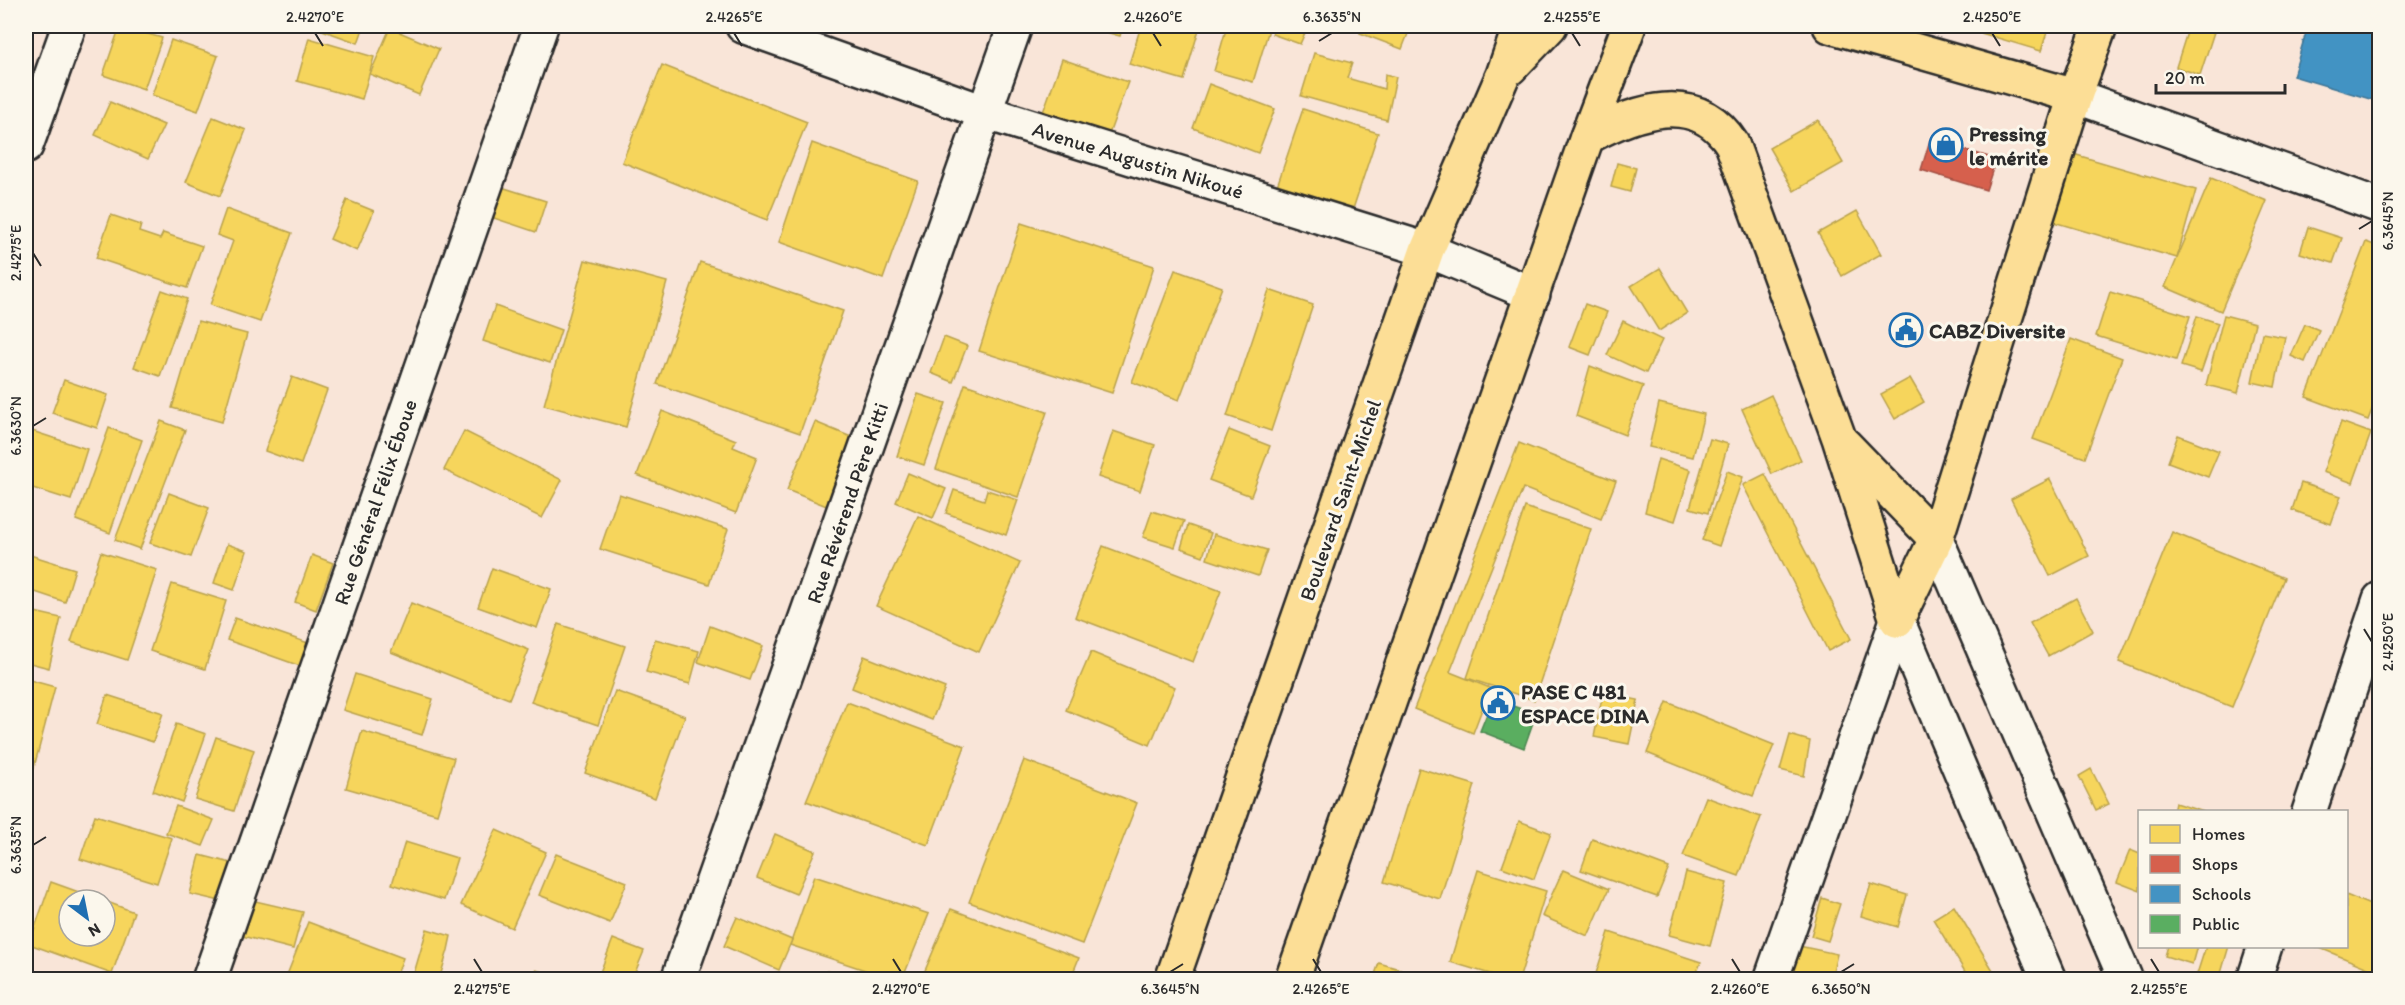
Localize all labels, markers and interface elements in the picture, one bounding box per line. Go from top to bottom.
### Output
text: 2.4270°E [286,8,344,26]
text: 2.4265°E [705,8,763,26]
text: 2.4260°E [1124,8,1182,26]
text: 6.3635°N [1303,8,1361,26]
text: 2.4255°E [1544,8,1600,26]
text: 2.4250°E [1963,8,2021,26]
scale bar [2156,57,2285,95]
text: 20 m [2165,67,2205,89]
street label: Avenue Augustin Nikoué [1029,116,1247,204]
place label: Pressing le mérite [1969,121,2048,170]
shop icon: Pressing le mérite [1928,127,1964,163]
text: 6.3645°N [2379,191,2397,251]
text: 2.4275°E [7,225,25,281]
public building icon: CABZ Diversite [1888,312,1924,348]
place label: CABZ Diversite [1929,318,2065,343]
text: 6.3630°N [7,396,25,456]
street label: Rue Général Félix Éboue [328,396,422,608]
street label: Boulevard Saint-Michel [1294,396,1386,604]
street label: Rue Révérend Père Kitti [801,399,893,607]
text: 2.4250°E [2379,613,2397,671]
place label: PASE C 481 ESPACE DINA [1521,679,1650,728]
public building icon: PASE C 481 ESPACE DINA [1480,685,1516,721]
legend [2138,810,2348,948]
text: 6.3635°N [7,816,25,874]
text: Homes [2192,823,2245,845]
text: Shops [2192,853,2238,875]
text: Schools [2192,883,2251,905]
north arrow [57,888,117,948]
text: Public [2192,913,2240,935]
text: N [85,919,104,941]
text: 2.4275°E [454,980,510,998]
text: 2.4270°E [872,980,930,998]
text: 6.3645°N [1140,980,1200,998]
text: 2.4265°E [1292,980,1350,998]
text: 2.4260°E [1711,980,1769,998]
text: 6.3650°N [1811,980,1871,998]
text: 2.4255°E [2131,980,2187,998]

